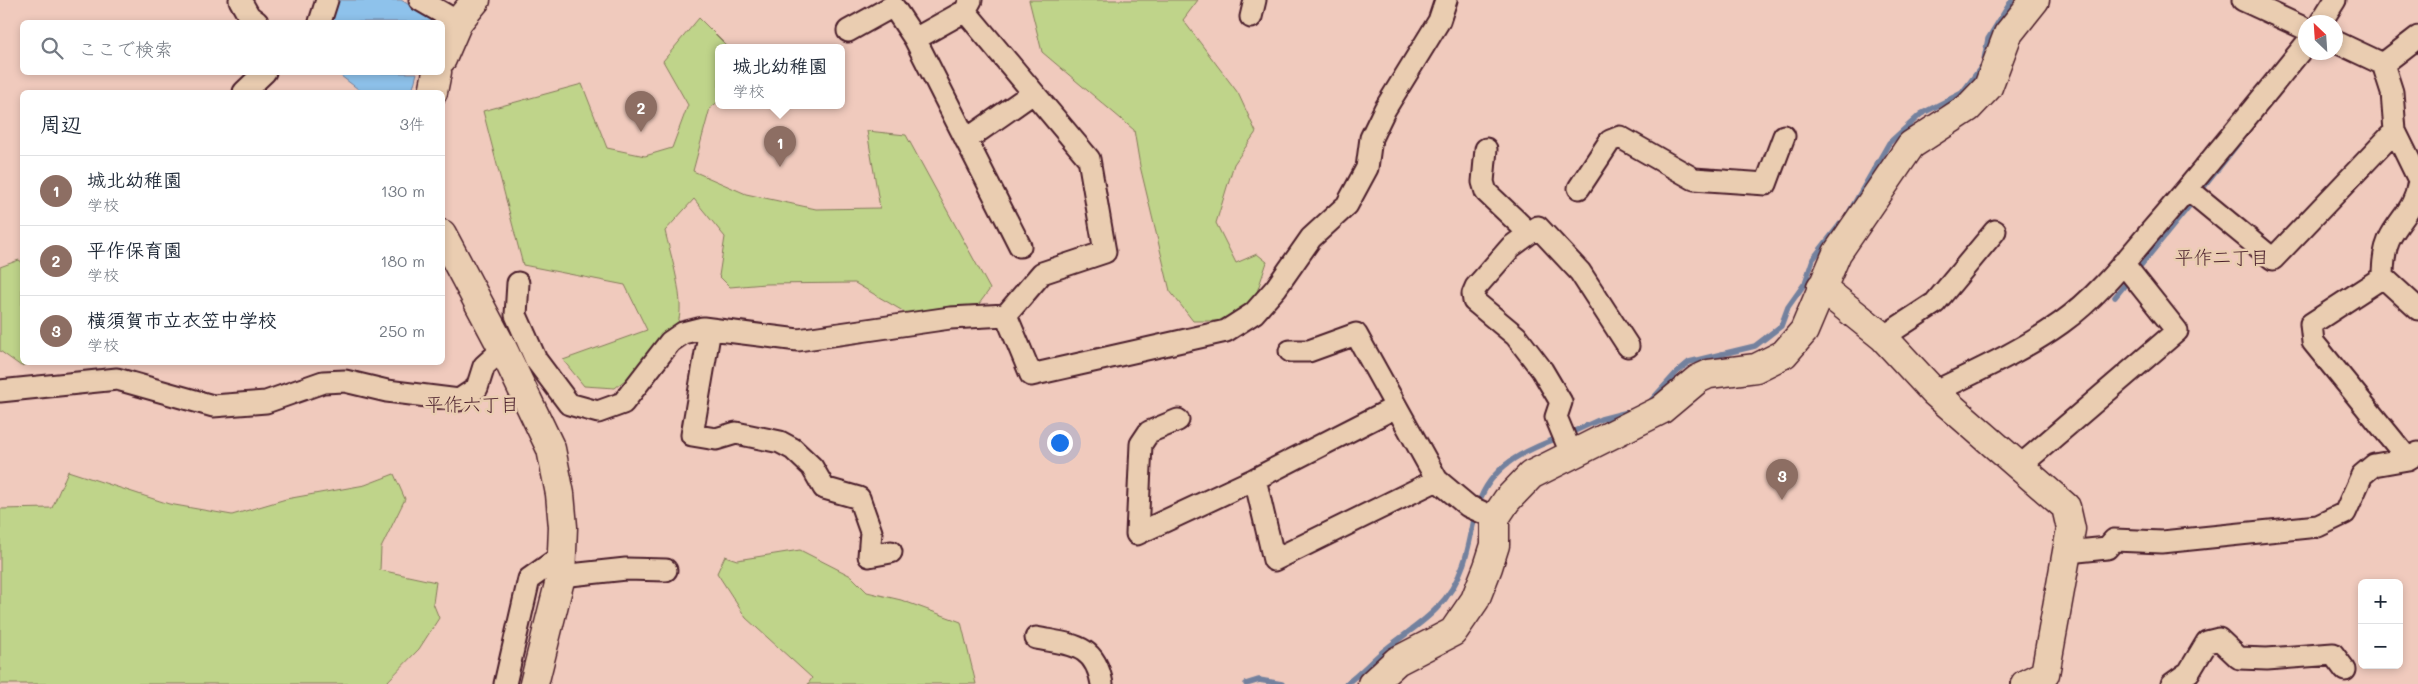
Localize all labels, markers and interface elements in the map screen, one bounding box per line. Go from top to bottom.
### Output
north arrow [2298,15,2343,60]
search box [20,20,445,75]
icon: search [38,34,66,62]
text: ここで検索 [78,36,173,61]
popup [715,44,845,109]
text: 城北幼稚園 [732,53,828,78]
text: 学校 [732,80,765,101]
pin: 2 [625,91,657,132]
text: 周辺 [40,110,82,137]
text: 3件 [400,113,425,134]
pin: 1 [764,126,796,167]
text: 城北幼稚園 [87,167,182,192]
text: 1 [52,180,60,201]
text: 130 m [381,180,425,201]
text: 学校 [87,194,119,215]
text: 平作保育園 [87,237,182,262]
district label: 平作二丁目 [2174,244,2270,269]
text: 2 [52,250,60,271]
text: 180 m [380,250,425,271]
text: 学校 [87,264,119,285]
text: 横須賀市立衣笠中学校 [87,307,277,332]
text: 3 [51,320,61,341]
text: 250 m [379,320,425,341]
text: 学校 [87,334,119,355]
district label: 平作六丁目 [424,391,520,416]
your location [1047,430,1073,456]
pin: 3 [1766,459,1798,500]
map controls [2358,579,2403,669]
button: + [2358,579,2403,624]
button: − [2358,624,2403,669]

